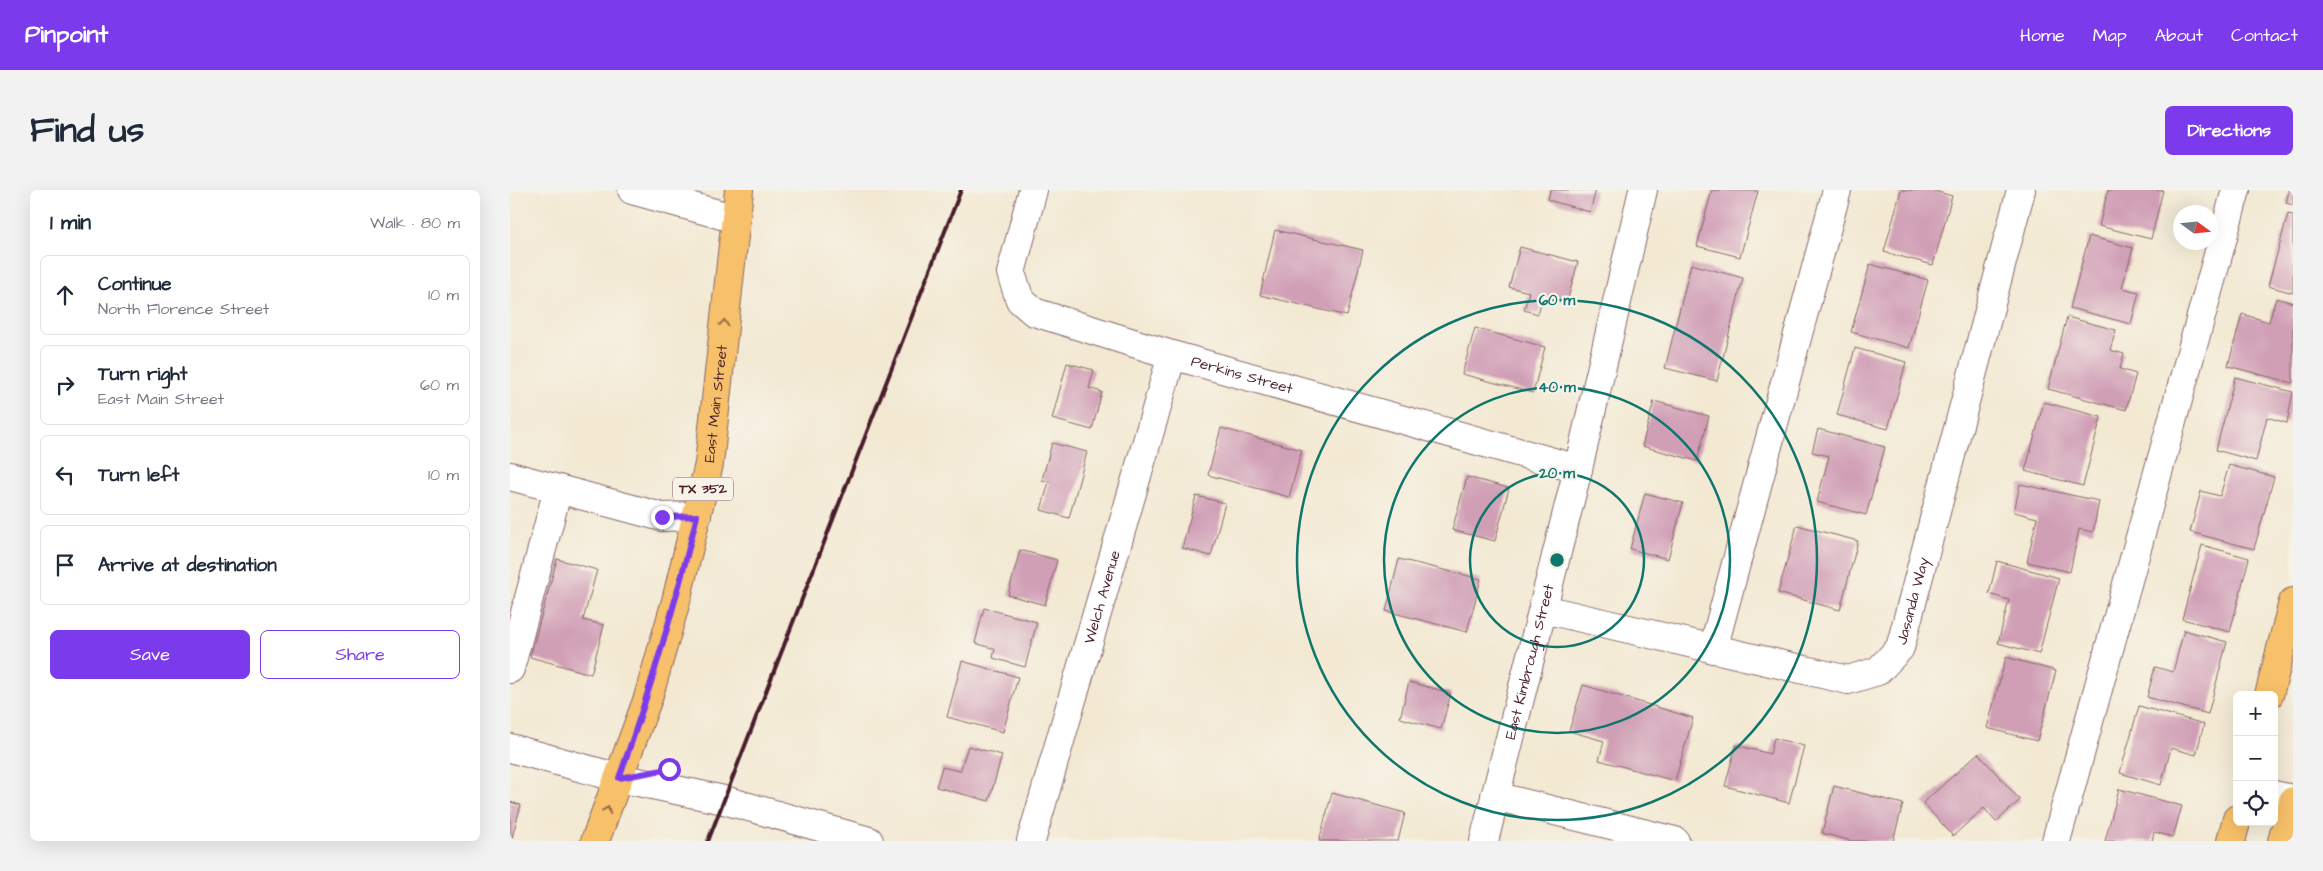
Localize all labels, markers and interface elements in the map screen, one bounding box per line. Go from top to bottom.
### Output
text: Pinpoint [25,18,108,52]
text: Home [2020,23,2065,48]
text: Map [2093,23,2127,48]
text: About [2155,23,2203,48]
text: Contact [2231,23,2298,48]
text: Find us [30,106,144,155]
button: Directions [2165,106,2293,155]
north arrow [2173,205,2218,250]
text: 1 min [50,208,91,237]
text: Walk · 80 m [370,212,460,234]
text: Continue [98,271,172,298]
icon: ahead [51,281,79,309]
text: 10 m [428,284,459,306]
text: 60 m [1539,290,1576,311]
text: North Florence Street [98,298,269,320]
one-way arrow [719,319,730,327]
street label: East Main Street [699,344,732,464]
street label: Perkins Street [1189,350,1295,399]
text: Turn right [98,361,187,388]
icon: right [51,371,79,399]
text: 60 m [420,374,459,396]
text: 40 m [1538,377,1576,398]
text: East Main Street [98,388,224,410]
icon: left [51,461,79,489]
text: Turn left [98,462,179,489]
text: 20 m [1538,463,1575,484]
text: 10 m [428,464,459,486]
road number: TX 352 [673,478,733,500]
route end [651,506,674,529]
street label: Welch Avenue [1078,548,1125,646]
icon: arrive [51,551,79,579]
centre of rings [1548,551,1566,569]
text: Arrive at destination [98,552,277,579]
street label: Jasanda Way [1891,555,1935,647]
street label: East Kimbrough Street [1500,582,1559,742]
button: Save [50,630,250,679]
button: Share [260,630,460,679]
map controls [2233,691,2278,826]
button: + [2233,691,2278,736]
button: − [2233,736,2278,781]
route start [658,758,681,781]
button: locate [2233,781,2278,826]
one-way arrow [601,806,611,815]

